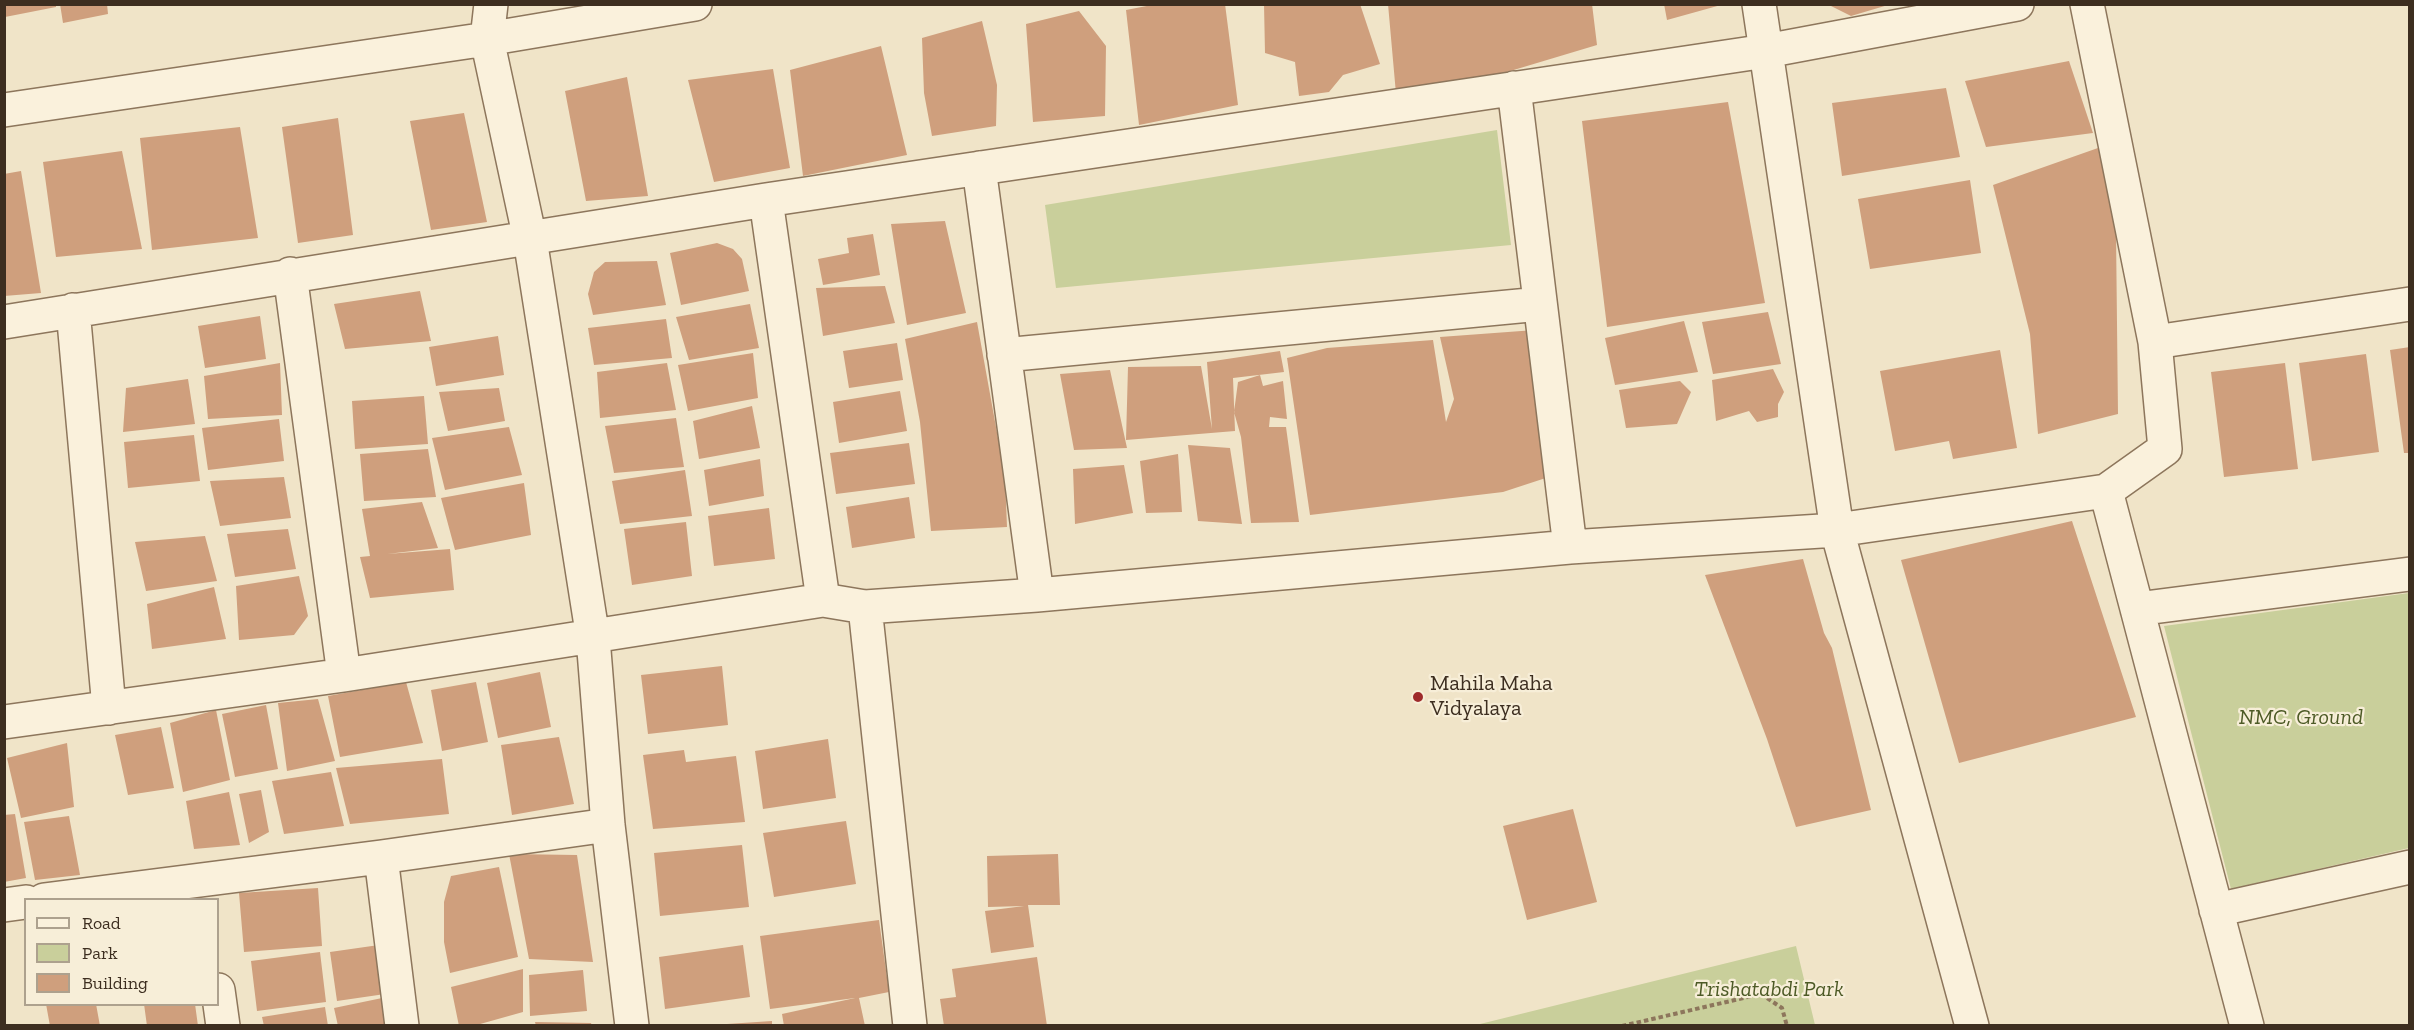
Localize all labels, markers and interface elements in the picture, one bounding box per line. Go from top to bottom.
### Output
place label: Mahila Maha Vidyalaya [1430,671,1553,722]
marker: Mahila Maha Vidyalaya [1411,690,1425,704]
park label: NMC, Ground [2239,705,2363,731]
legend [24,898,219,1006]
text: Road [82,912,121,934]
text: Park [82,942,118,964]
text: Building [82,972,148,994]
park label: Trishatabdi Park [1694,977,1844,1003]

